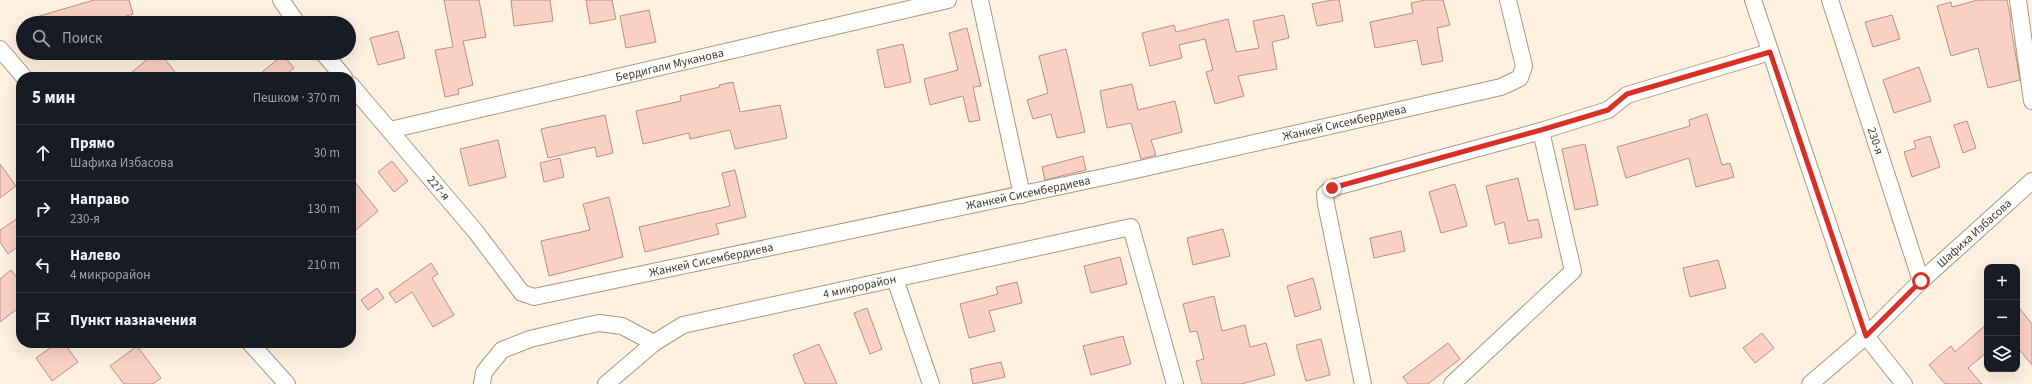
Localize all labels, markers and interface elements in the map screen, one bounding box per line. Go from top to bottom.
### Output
search box [16,16,356,60]
icon: search [30,27,52,49]
text: Поиск [62,28,103,49]
street label: Бердигали Муканова [614,44,725,86]
text: 5 мин [32,86,75,110]
text: Пешком · 370 m [253,89,340,107]
street label: Жанкей Сисембердиева [1281,100,1408,145]
street label: 230-я [1863,125,1888,157]
text: Прямо [70,133,115,154]
icon: ahead [32,142,54,164]
text: 30 m [314,144,340,162]
text: Шафиха Избасова [70,154,174,172]
street label: 227-я [423,172,454,204]
street label: Жанкей Сисембердиева [964,172,1092,214]
route end [1323,179,1341,197]
text: Направо [70,189,129,210]
street label: Шафиха Избасова [1933,195,2015,272]
icon: right [32,198,54,220]
text: 130 m [307,200,340,218]
text: 230-я [70,210,100,228]
street label: Жанкей Сисембердиева [647,238,775,281]
text: Налево [70,245,121,266]
icon: left [32,254,54,276]
text: 210 m [307,256,340,274]
map controls [1984,264,2020,372]
button: + [1984,264,2020,300]
text: 4 микрорайон [70,266,151,284]
street label: 4 микрорайон [821,270,898,303]
route start [1912,272,1930,290]
button: − [1984,300,2020,336]
icon: arrive [32,310,54,332]
text: Пункт назначения [70,310,197,331]
button: layers [1984,336,2020,372]

